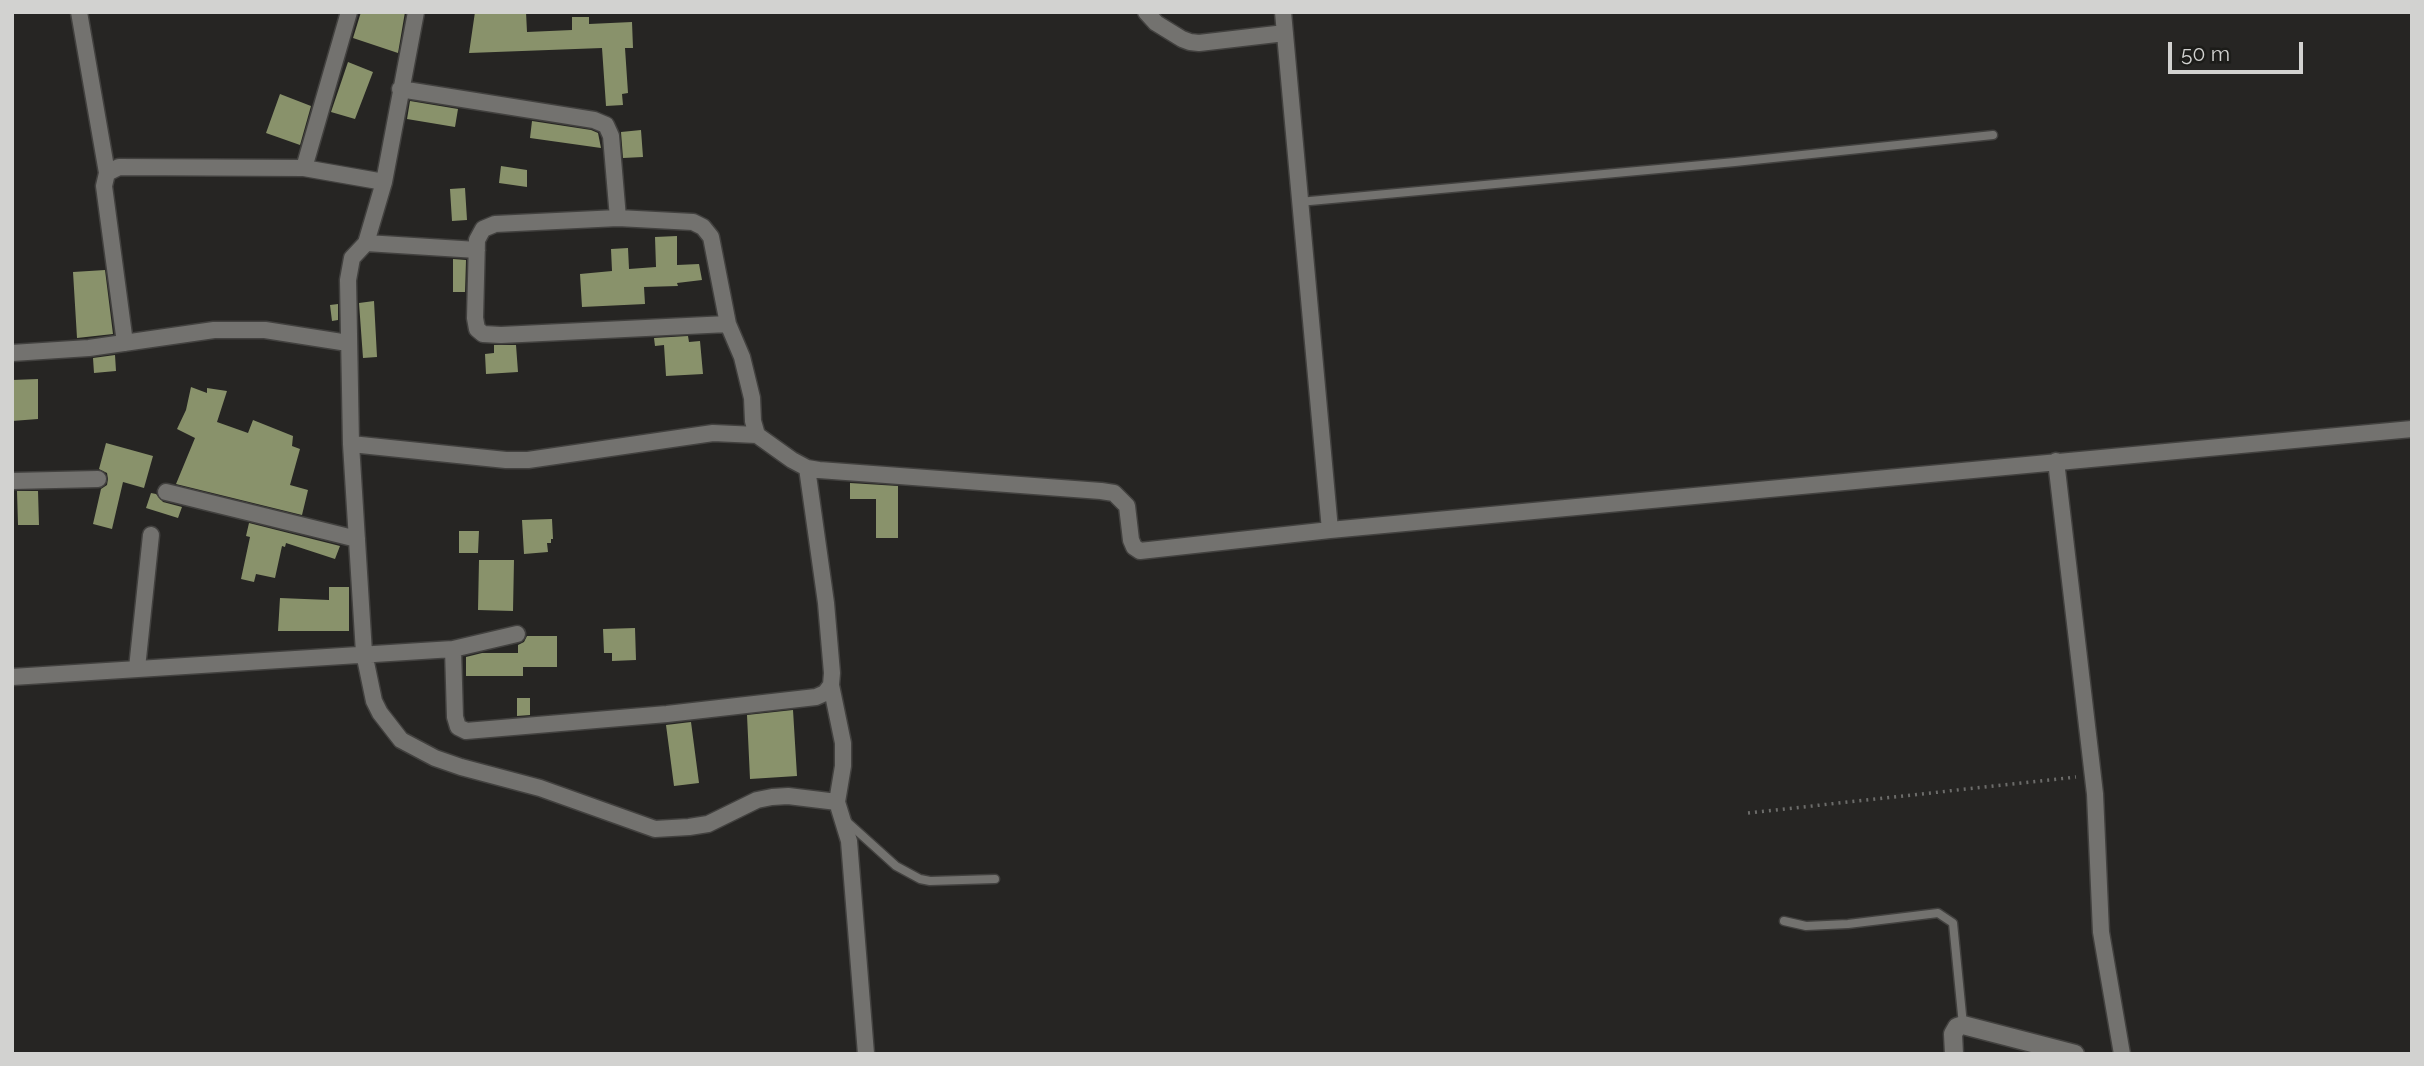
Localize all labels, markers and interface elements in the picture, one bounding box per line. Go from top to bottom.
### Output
scale bar [2172,28,2307,72]
text: 50 m [2181,41,2230,66]

